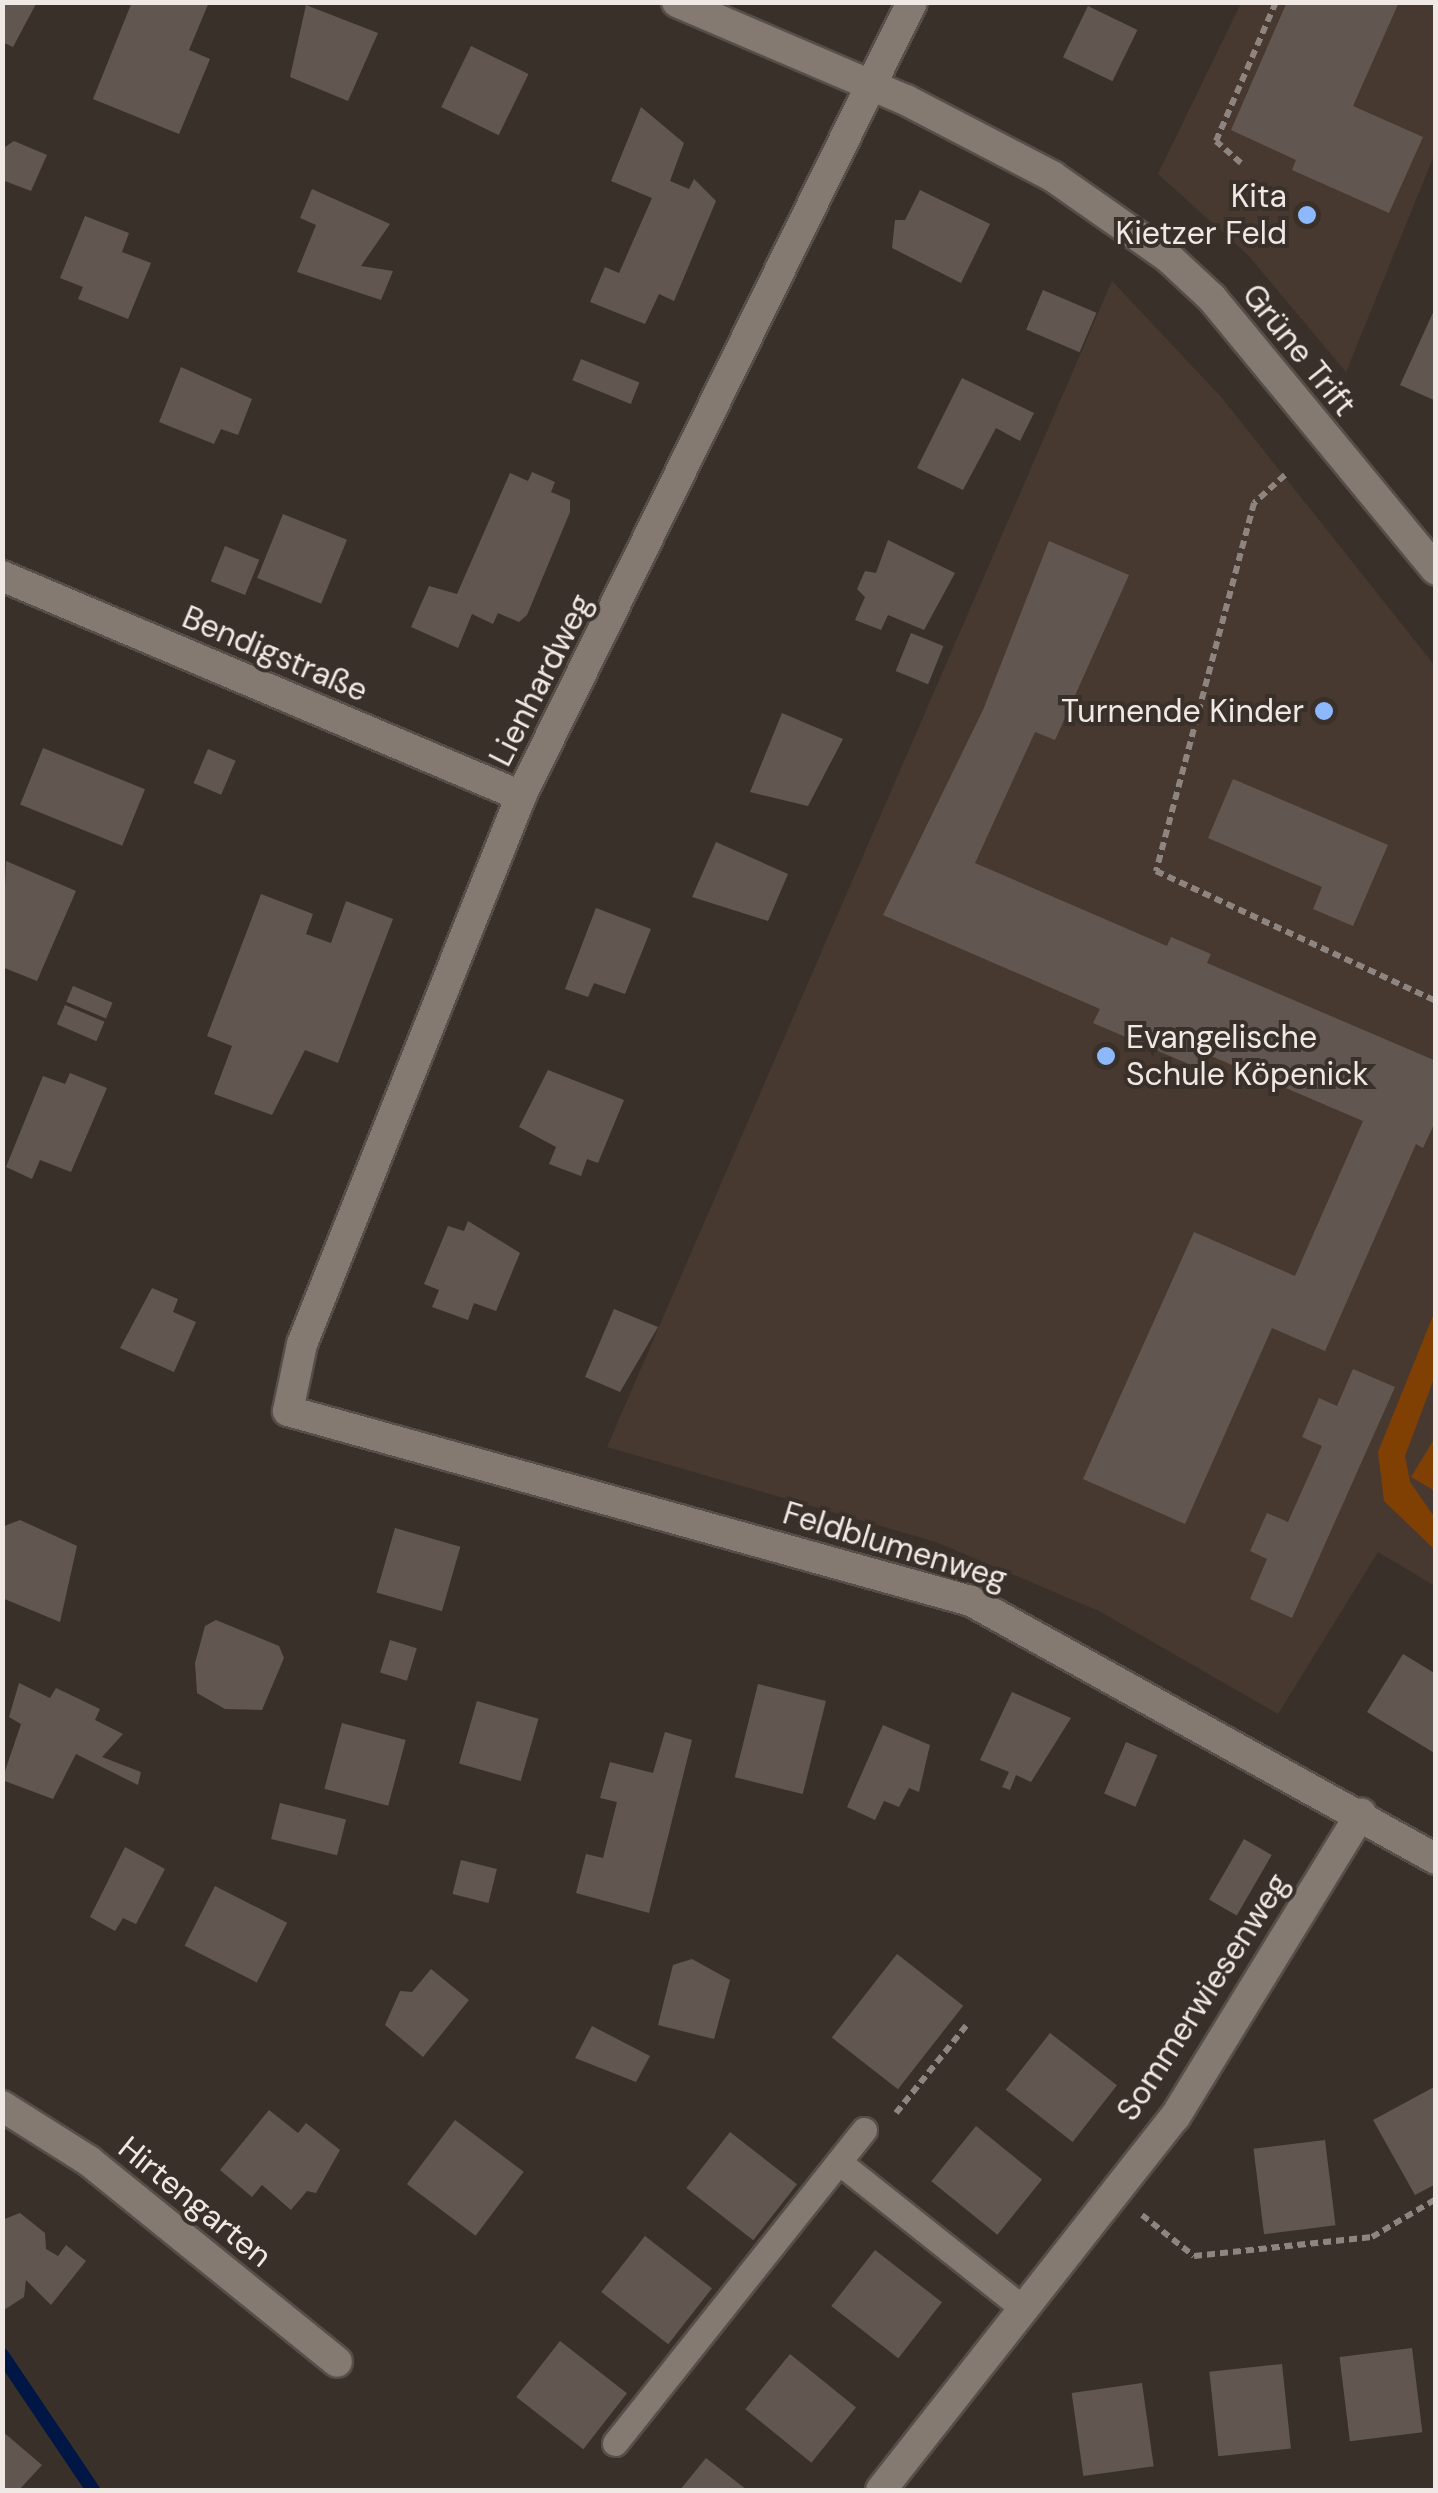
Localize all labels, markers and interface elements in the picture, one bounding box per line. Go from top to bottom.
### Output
place label: Kita Kietzer Feld [1115,178,1287,253]
marker: Kita Kietzer Feld [1296,204,1318,226]
street label: Grüne Trift [1234,276,1364,424]
street label: Lienhardweg [481,588,601,772]
street label: Bendigstraße [177,598,373,710]
place label: Turnende Kinder [1061,692,1304,730]
marker: Turnende Kinder [1313,700,1335,722]
place label: Evangelische Schule Köpenick [1126,1019,1369,1094]
marker: Evangelische Schule Köpenick [1095,1045,1117,1067]
street label: Feldblumenweg [778,1494,1012,1598]
street label: Sommerwiesenweg [1109,1866,1297,2128]
street label: Hirtengarten [111,2129,279,2275]

